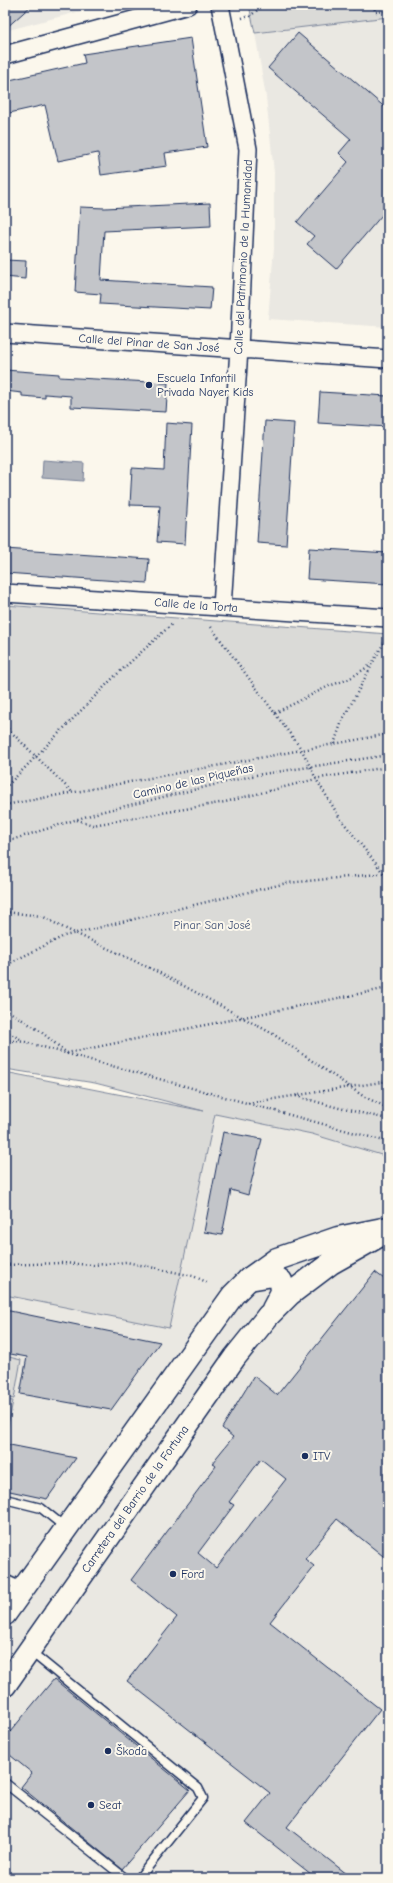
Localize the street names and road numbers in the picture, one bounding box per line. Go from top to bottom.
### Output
street label: Calle del Patrimonio de la Humanidad [231,159,255,355]
street label: Calle del Pinar de San José [78,331,220,355]
street label: Calle de la Torta [154,595,238,615]
street label: Camino de las Piqueñas [131,760,255,802]
street label: Carretera del Barrio de la Fortuna [79,1423,191,1575]

